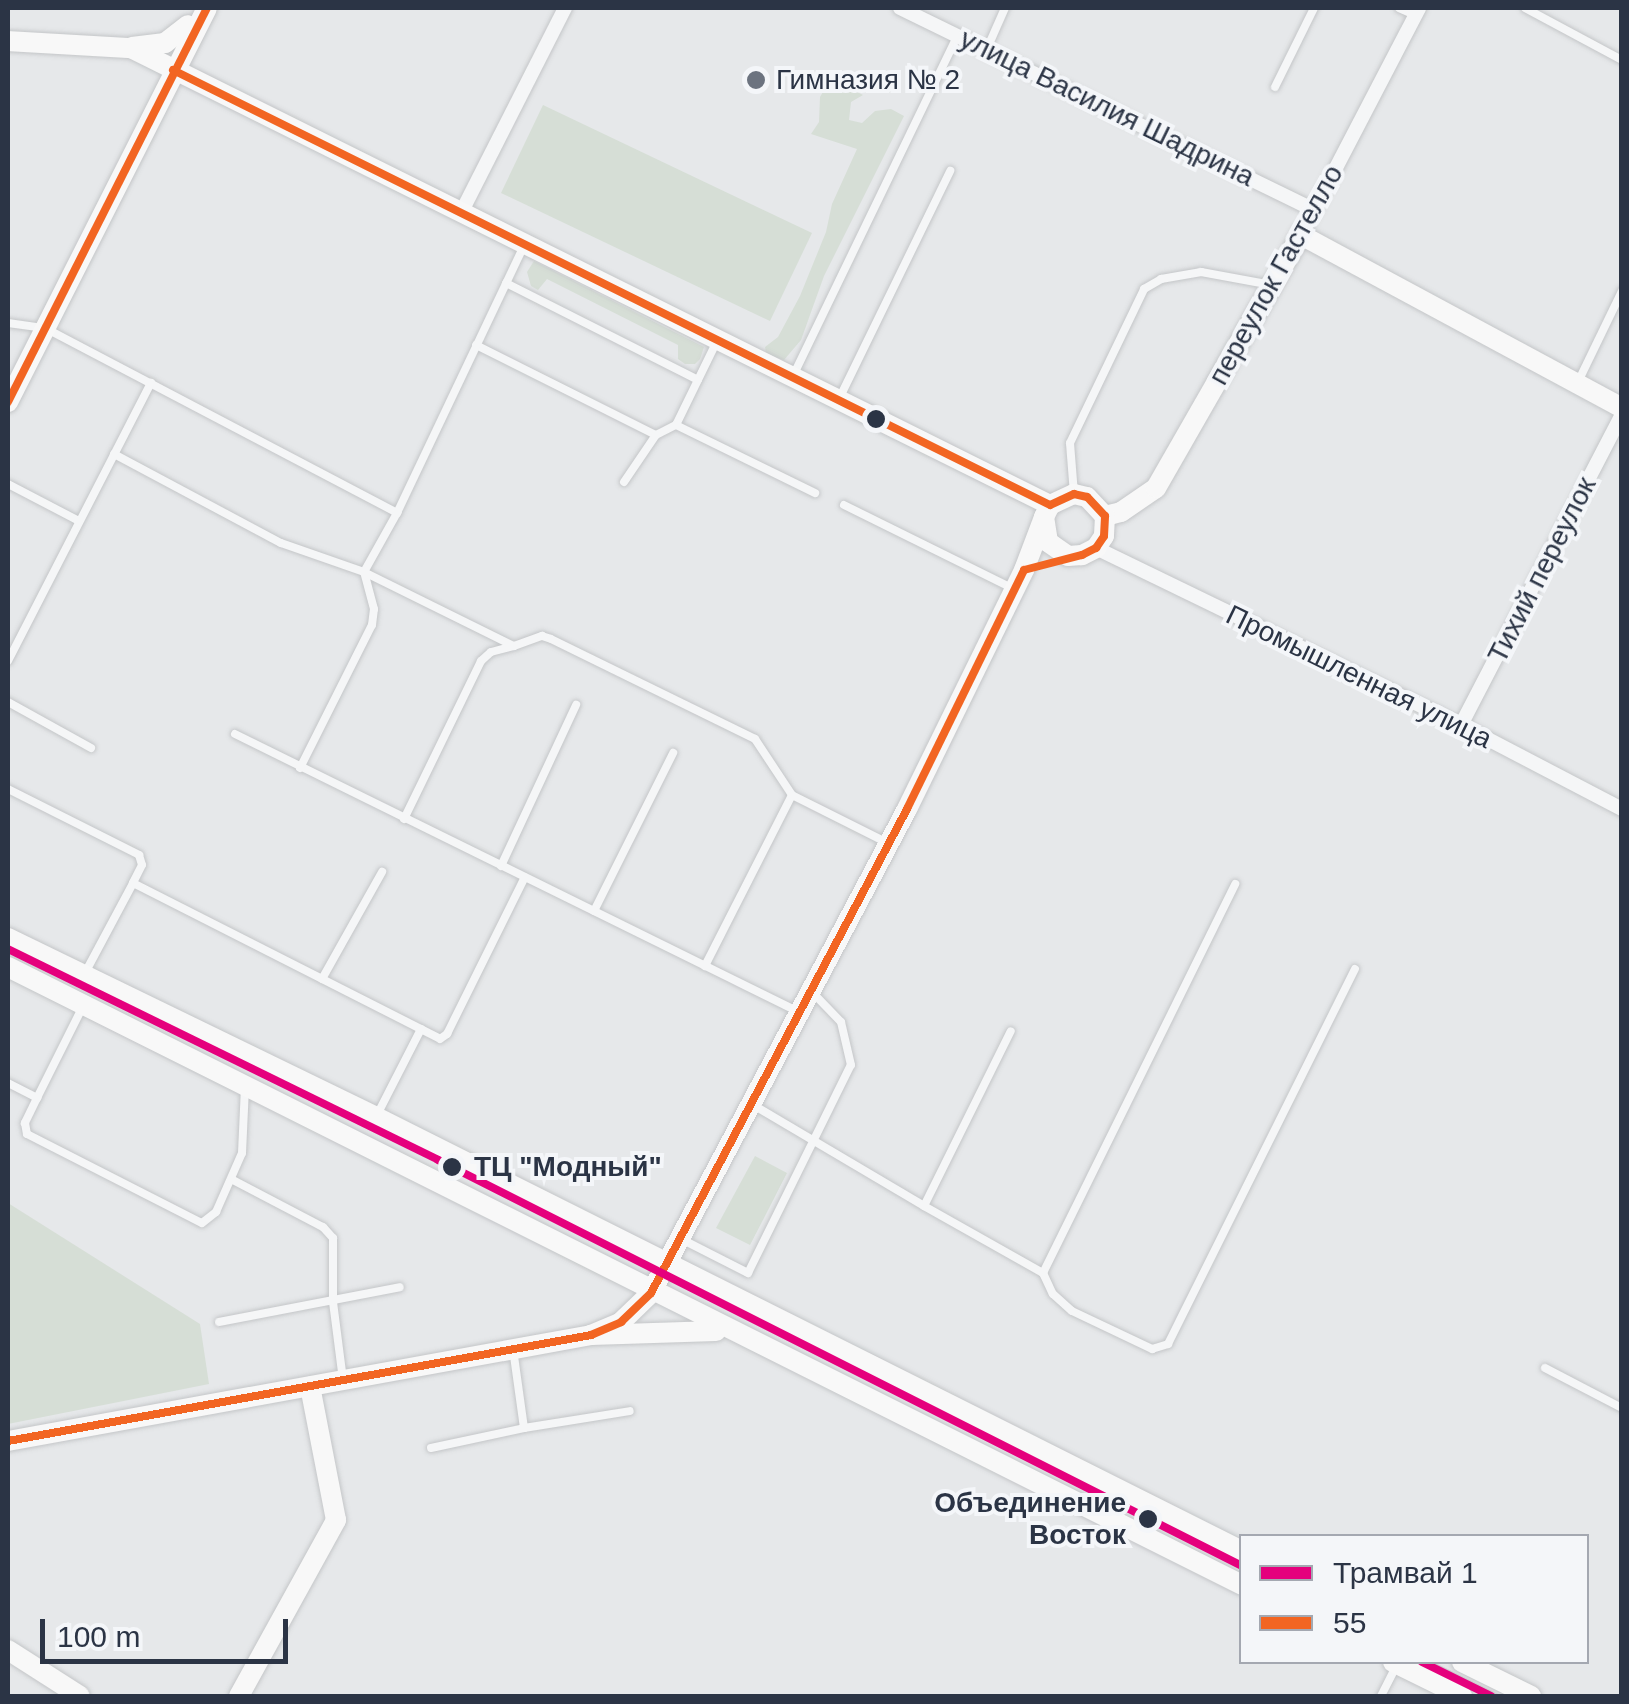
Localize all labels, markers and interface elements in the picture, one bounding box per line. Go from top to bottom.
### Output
street label: улица Василия Шадрина [954,22,1260,194]
place label: Гимназия № 2 [776,63,960,97]
marker: Гимназия № 2 [745,69,767,91]
street label: переулок Гастелло [1202,159,1350,391]
unlabelled marker [866,409,886,429]
street label: Тихий переулок [1481,471,1603,669]
street label: Промышленная улица [1221,598,1497,756]
place label: ТЦ "Модный" [474,1150,662,1184]
marker: ТЦ "Модный" [439,1154,465,1180]
place label: Объединение Восток [934,1486,1126,1552]
marker: Объединение Восток [1135,1506,1161,1532]
legend [1239,1534,1589,1664]
text: Трамвай 1 [1333,1556,1478,1589]
scale bar [45,1599,292,1661]
text: 55 [1333,1606,1366,1639]
text: 100 m [57,1620,140,1653]

